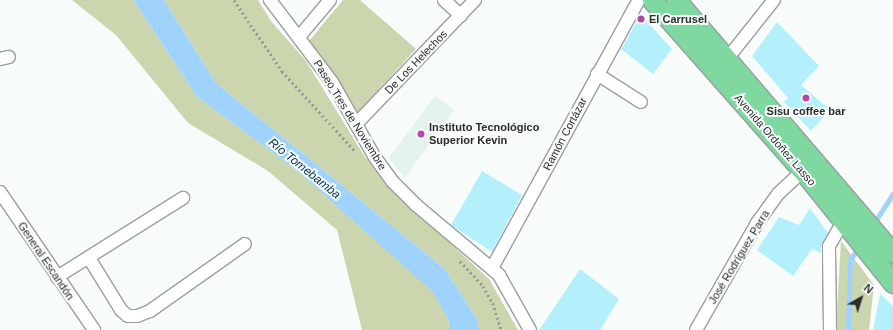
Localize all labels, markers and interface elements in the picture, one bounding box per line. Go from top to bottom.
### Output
place label: El Carrusel [649,12,707,26]
marker: El Carrusel [636,14,646,24]
street label: De Los Helechos [382,27,450,97]
street label: Paseo Tres de Noviembre [311,57,389,173]
street label: Avenida Ordoñez Lasso [732,91,818,189]
marker: Sisu coffee bar [801,93,811,103]
street label: Ramón Cortázar [540,95,590,173]
place label: Sisu coffee bar [767,104,845,118]
place label: Instituto Tecnológico Superior Kevin [429,121,539,147]
marker: Instituto Tecnológico Superior Kevin [416,129,426,139]
water label: Río Tomebamba [265,136,343,202]
street label: José Rodríguez Parra [706,208,772,306]
street label: General Escandón [15,220,77,302]
north arrow [841,278,881,318]
text: N [862,282,875,296]

